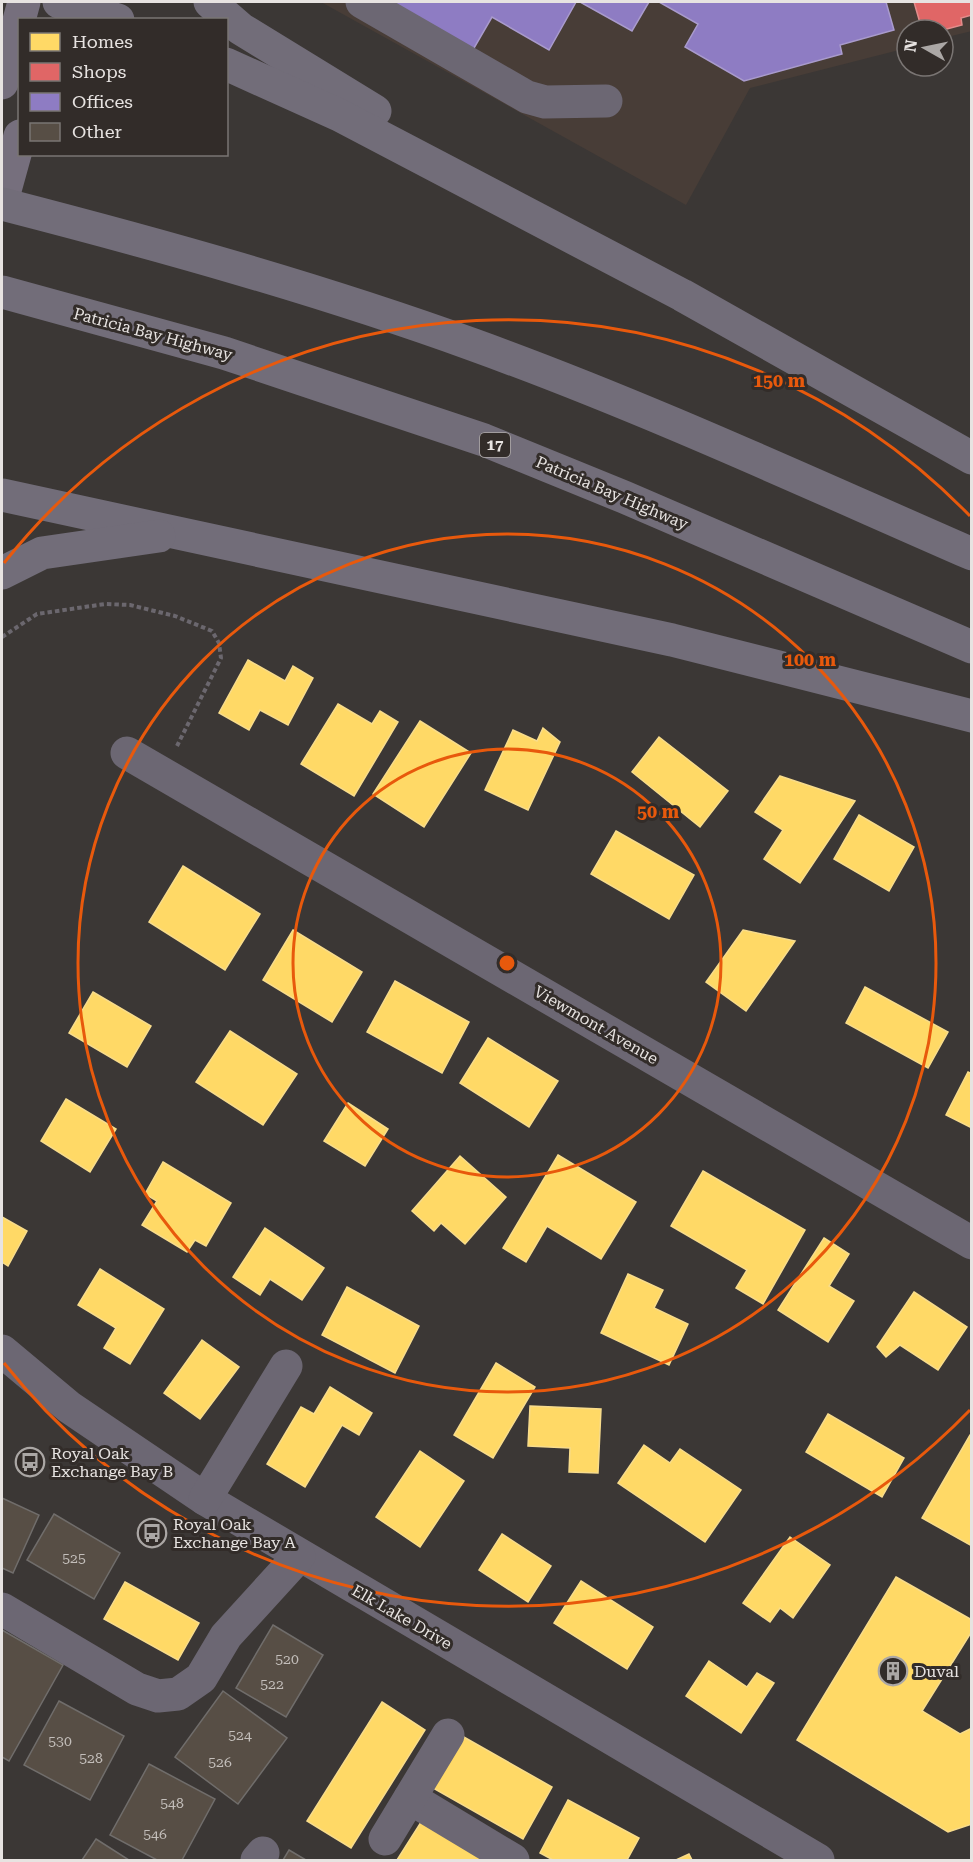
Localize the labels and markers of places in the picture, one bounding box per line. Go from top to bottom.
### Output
centre of rings [497,953,517,973]
place label: Royal Oak Exchange Bay B [51,1444,173,1481]
bus stop icon: Royal Oak Exchange Bay B [14,1446,46,1478]
place label: Royal Oak Exchange Bay A [173,1515,296,1552]
bus stop icon: Royal Oak Exchange Bay A [136,1517,168,1549]
building icon: Duval [877,1655,909,1687]
place label: Duval [914,1662,959,1681]

